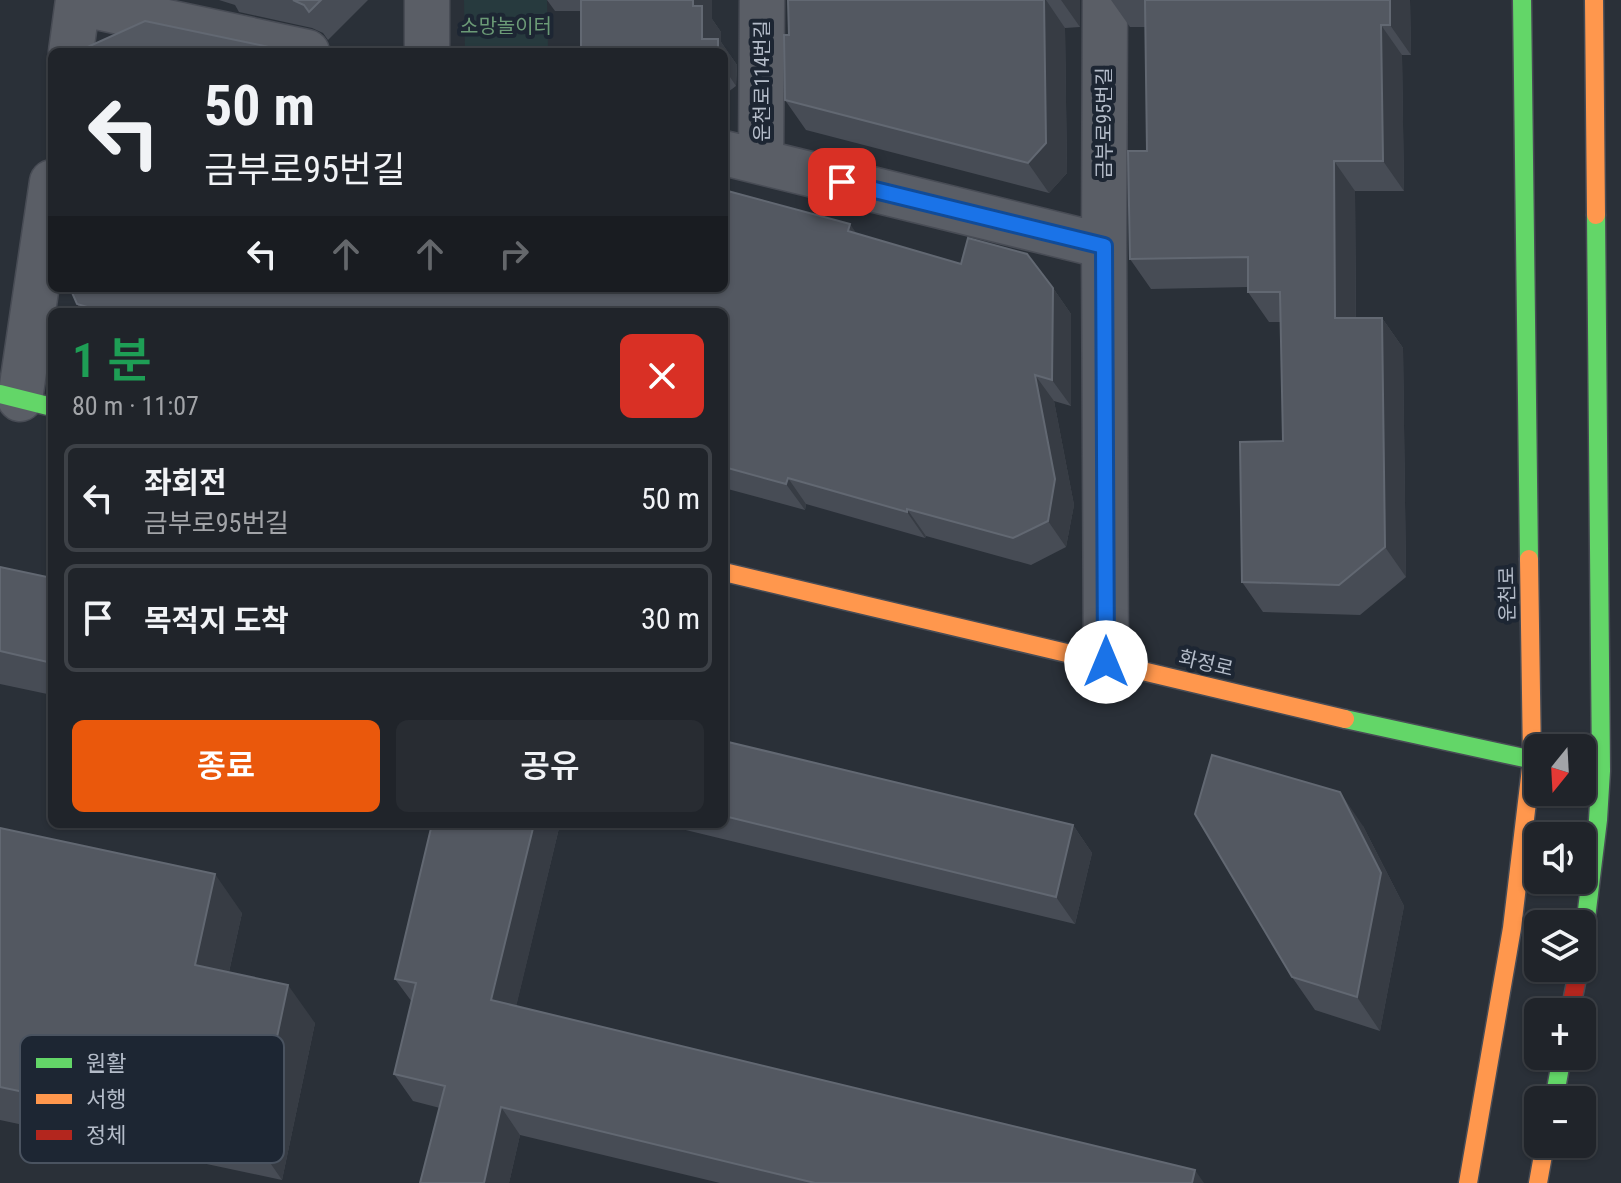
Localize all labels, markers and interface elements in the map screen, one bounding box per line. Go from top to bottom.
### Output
park label: 소망놀이터 [460,14,552,38]
street label: 운천로114번길 [750,20,774,142]
street label: 금부로95번길 [1092,67,1116,179]
text: 50 m [204,73,315,139]
icon: left [72,80,176,184]
pin [808,148,876,216]
text: 금부로95번길 [204,149,405,191]
icon: arrive [820,160,864,204]
icon: left [240,232,284,276]
icon: ahead [324,232,368,276]
icon: ahead [408,232,452,276]
icon: right [492,232,536,276]
text: 1 분 [72,332,151,389]
button: close [620,334,704,418]
text: 80 m · 11:07 [72,391,199,421]
text: 좌회전 [144,465,227,500]
icon: left [76,476,120,520]
text: 50 m [641,481,700,516]
text: 금부로95번길 [144,508,289,538]
street label: 운천로 [1495,566,1519,622]
icon: arrive [76,596,120,640]
text: 30 m [641,601,700,636]
text: 목적지 도착 [144,603,289,638]
position arrow [1064,620,1148,704]
street label: 화정로 [1176,645,1236,681]
button: 종료 [72,720,380,812]
button: 공유 [396,720,704,812]
north arrow [1524,734,1596,806]
map controls [1524,734,1596,1158]
button: sound [1524,822,1596,894]
button: layers [1524,910,1596,982]
button: + [1524,998,1596,1070]
legend [20,1035,284,1163]
text: 원활 [86,1051,126,1076]
button: − [1524,1086,1596,1158]
text: 서행 [86,1087,126,1112]
text: 정체 [86,1123,126,1148]

